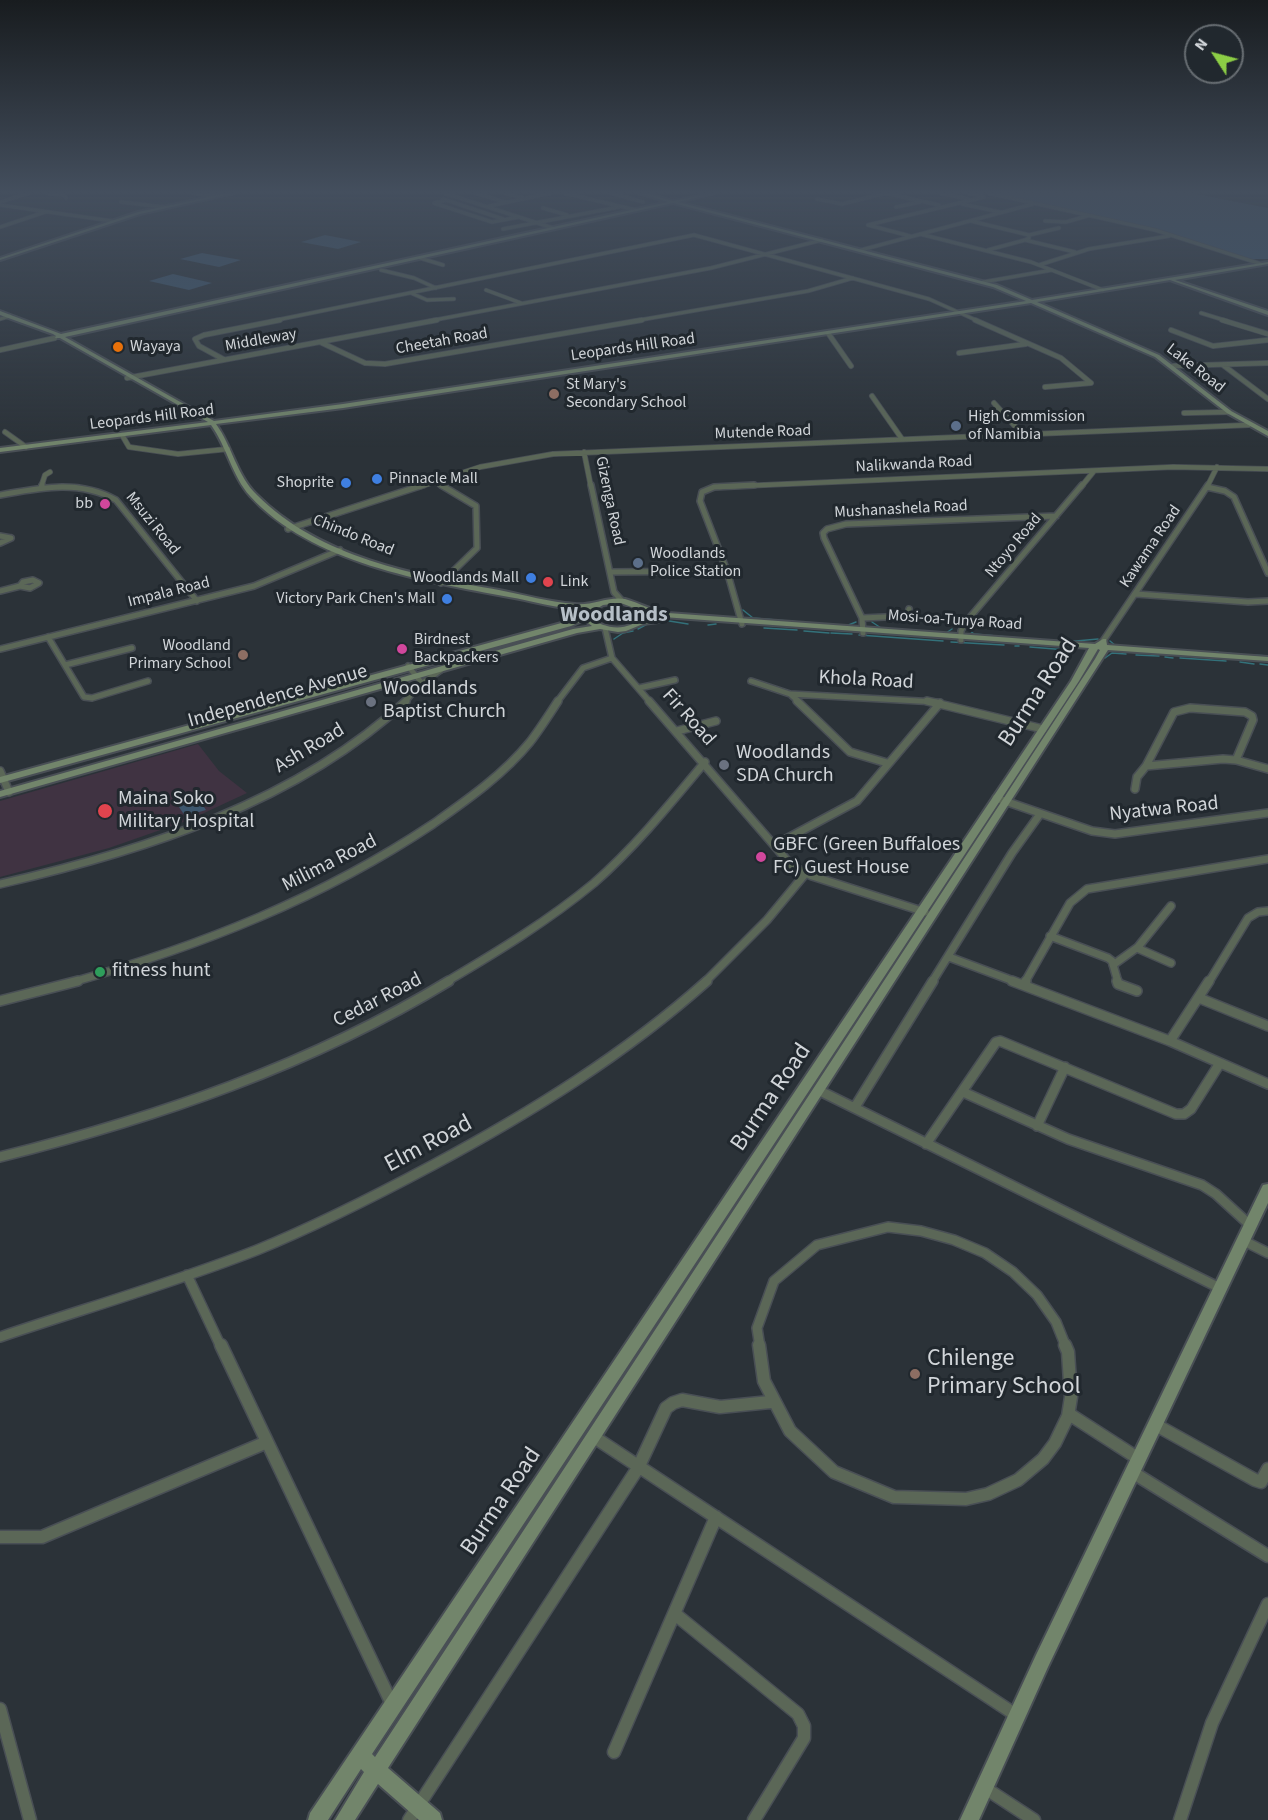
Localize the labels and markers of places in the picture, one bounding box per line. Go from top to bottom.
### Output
place label: Wayaya [130,337,181,357]
marker: Wayaya [111,340,125,354]
place label: St Mary's Secondary School [566,375,686,413]
marker: St Mary's Secondary School [547,387,561,401]
place label: High Commission of Namibia [968,407,1085,445]
marker: High Commission of Namibia [949,419,963,433]
place label: Pinnacle Mall [389,469,478,489]
marker: Pinnacle Mall [370,472,384,486]
place label: Shoprite [277,473,334,493]
marker: Shoprite [339,476,353,490]
place label: bb [75,494,93,514]
marker: bb [98,497,112,511]
place label: Woodlands Police Station [650,544,741,582]
marker: Woodlands Police Station [631,556,645,570]
place label: Woodlands Mall [413,568,519,588]
marker: Woodlands Mall [524,571,538,585]
place label: Link [560,572,588,592]
marker: Link [541,575,555,589]
place label: Victory Park Chen's Mall [276,589,435,609]
marker: Victory Park Chen's Mall [440,592,454,606]
place label: Birdnest Backpackers [414,630,498,668]
place label: Woodland Primary School [129,636,231,674]
marker: Birdnest Backpackers [395,642,409,656]
marker: Woodland Primary School [236,648,250,662]
place label: Woodlands Baptist Church [383,678,506,725]
marker: Woodlands Baptist Church [364,695,378,709]
place label: Woodlands SDA Church [736,742,834,789]
marker: Woodlands SDA Church [717,758,731,772]
place label: Maina Soko Military Hospital [118,788,254,835]
marker: Maina Soko Military Hospital [96,802,114,820]
place label: GBFC (Green Buffaloes FC) Guest House [773,834,960,881]
marker: GBFC (Green Buffaloes FC) Guest House [754,850,768,864]
place label: fitness hunt [112,960,211,984]
marker: fitness hunt [93,965,107,979]
place label: Chilenge Primary School [927,1346,1081,1402]
marker: Chilenge Primary School [908,1367,922,1381]

